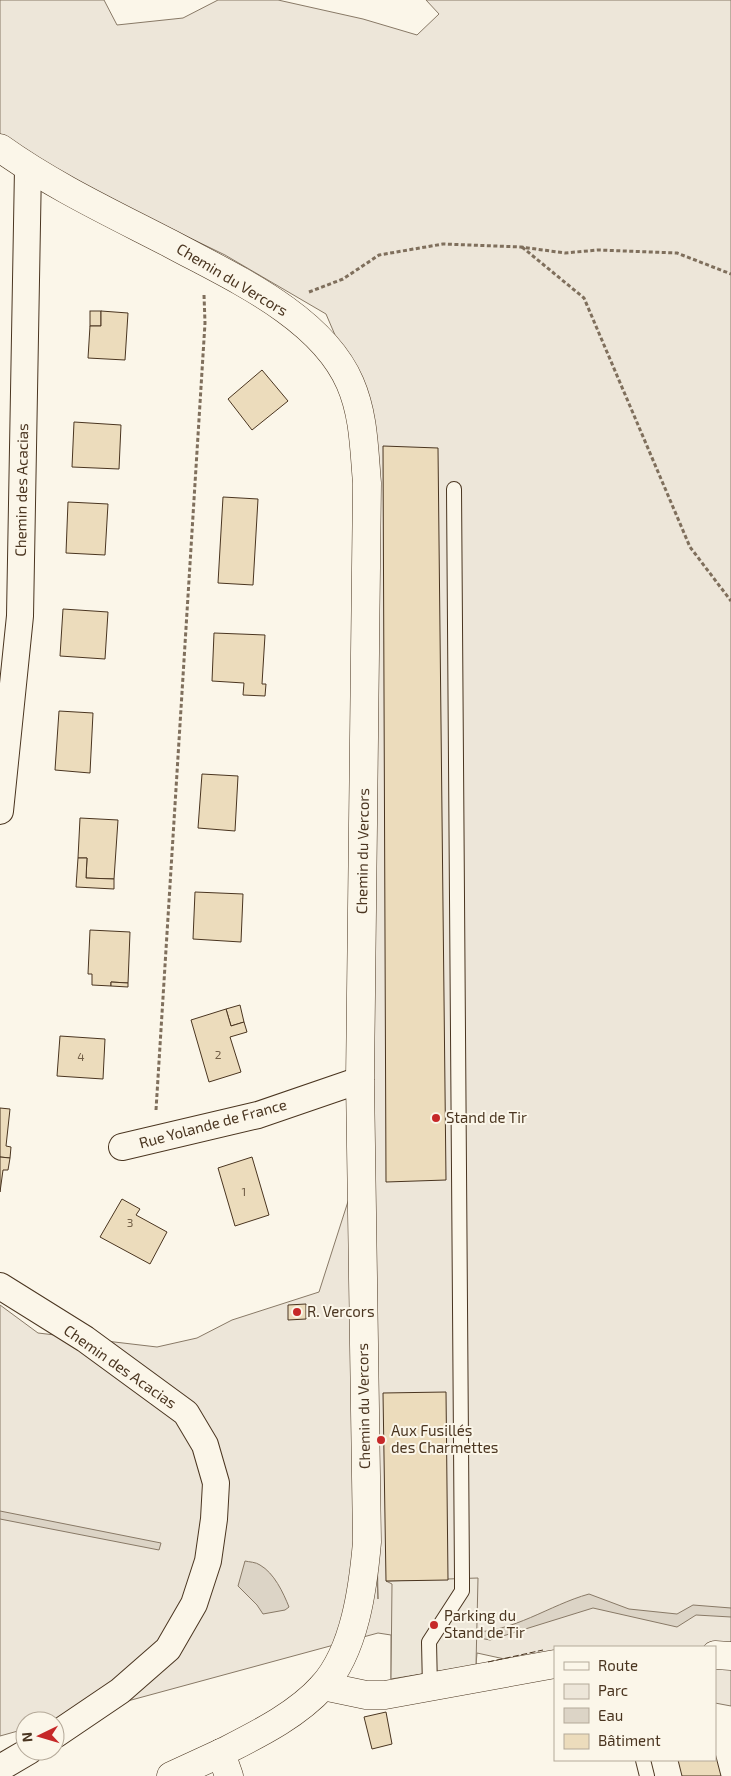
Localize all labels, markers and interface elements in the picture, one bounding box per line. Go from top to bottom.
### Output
street label: Chemin du Vercors [174,239,291,319]
street label: Chemin des Acacias [11,423,31,557]
street label: Chemin du Vercors [352,788,372,914]
house number: 2 [215,1047,222,1061]
house number: 4 [77,1049,85,1063]
street label: Rue Yolande de France [137,1095,289,1151]
place label: Stand de Tir [446,1108,527,1126]
marker: Stand de Tir [430,1112,442,1124]
house number: 1 [242,1184,246,1198]
house number: 3 [127,1215,133,1229]
place label: R. Vercors [307,1302,375,1320]
marker: R. Vercors [291,1306,303,1318]
street label: Chemin des Acacias [61,1321,180,1412]
street label: Chemin du Vercors [353,1343,373,1469]
place label: Aux Fusillés des Charmettes [391,1421,498,1456]
marker: Aux Fusillés des Charmettes [375,1434,387,1446]
place label: Parking du Stand de Tir [444,1606,525,1641]
marker: Parking du Stand de Tir [428,1619,440,1631]
legend [554,1646,716,1761]
text: Route [598,1656,638,1674]
text: Parc [598,1681,628,1699]
text: Eau [598,1706,623,1724]
north arrow [15,1711,65,1761]
text: N [18,1731,35,1743]
text: Bâtiment [598,1731,661,1749]

